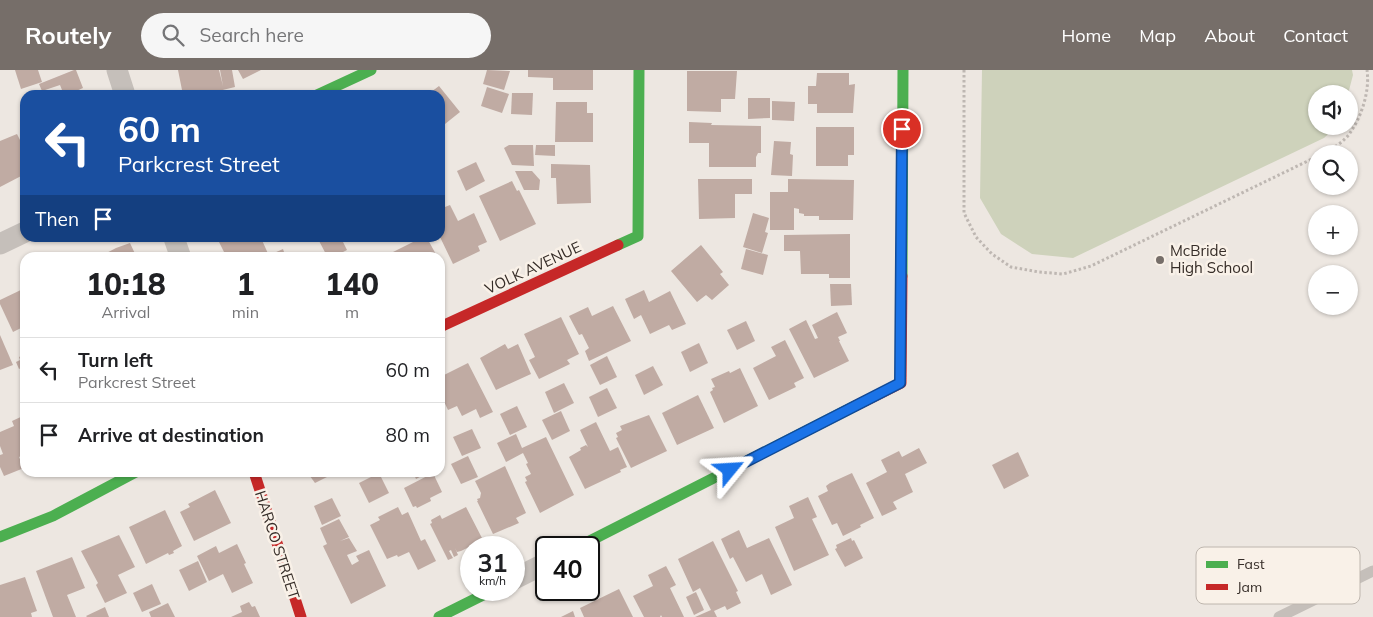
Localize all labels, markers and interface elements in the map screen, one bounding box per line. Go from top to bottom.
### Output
search box [141,13,491,58]
text: Routely [25,20,111,50]
icon: search [159,21,187,49]
text: Search here [199,23,304,47]
text: Home [1061,24,1111,47]
text: Map [1139,24,1176,47]
text: About [1204,24,1255,47]
text: Contact [1283,24,1348,47]
map controls [1308,85,1358,315]
button: sound [1308,85,1358,135]
text: 60 m [118,107,201,151]
pin [881,108,923,150]
icon: left [35,110,100,175]
icon: arrive [888,115,916,143]
button: search [1308,145,1358,195]
text: Parkcrest Street [118,150,280,178]
icon: arrive [89,205,117,233]
button: + [1308,205,1358,255]
text: Then [35,207,79,231]
street label: VOLK AVENUE [482,237,584,298]
place label: McBride High School [1170,241,1253,277]
marker: McBride High School [1154,254,1166,266]
text: 10:18 [86,265,166,303]
text: 1 [236,265,254,303]
text: 140 [325,265,379,303]
button: − [1308,265,1358,315]
text: Arrival [101,302,150,322]
text: min [232,302,259,322]
text: m [345,302,359,322]
text: Turn left [78,348,153,372]
icon: left [35,356,63,384]
text: 60 m [386,358,430,382]
text: Parkcrest Street [78,372,196,392]
icon: arrive [35,421,63,449]
text: Arrive at destination [78,423,264,447]
text: 80 m [386,423,430,447]
position arrow [703,443,755,495]
street label: HARCO STREET [251,488,304,602]
speed limit sign: 40 [535,536,600,601]
text: 31 [477,547,508,578]
legend [1196,547,1360,604]
text: Fast [1237,555,1265,573]
text: km/h [479,573,506,588]
text: Jam [1237,578,1262,596]

